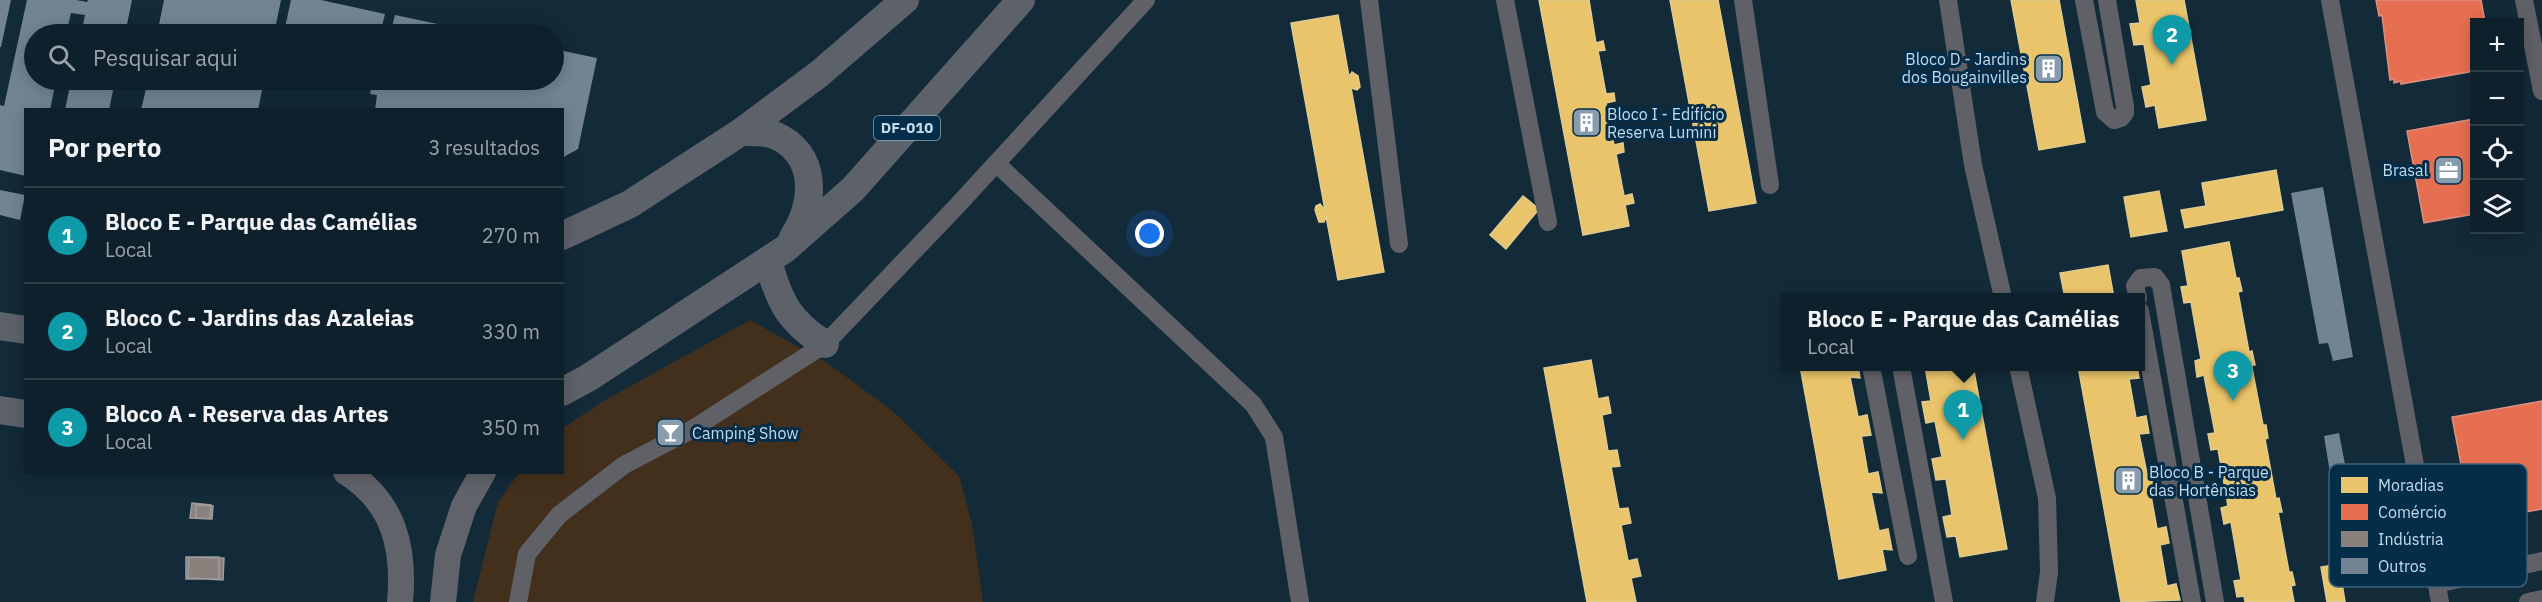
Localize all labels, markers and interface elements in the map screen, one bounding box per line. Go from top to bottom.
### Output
pin: 2 [2152,16,2192,65]
map controls [2470,18,2524,234]
button: + [2470,18,2524,72]
search box [24,24,564,90]
icon: search [45,41,78,74]
text: Pesquisar aqui [93,43,238,72]
place label: Bloco D - Jardins dos Bougainvilles [1902,49,2027,87]
building icon: Bloco D - Jardins dos Bougainvilles [2032,52,2064,84]
button: − [2470,72,2524,126]
place label: Bloco I - Edifício Reserva Lumini [1607,104,1724,142]
building icon: Bloco I - Edifício Reserva Lumini [1570,107,1602,139]
road number: DF-010 [874,116,940,140]
button: locate [2470,126,2524,180]
text: Por perto [48,130,161,164]
text: 3 resultados [428,134,540,161]
office icon: Brasal [2433,154,2465,186]
place label: Brasal [2383,160,2428,180]
button: layers [2470,180,2524,234]
text: Bloco E - Parque das Camélias [105,207,417,236]
your location [1135,219,1164,248]
text: 1 [62,222,74,249]
text: 270 m [482,222,540,249]
text: Local [105,236,152,263]
popup [1782,293,2145,371]
text: Bloco C - Jardins das Azaleias [105,303,414,332]
text: Bloco E - Parque das Camélias [1807,304,2120,333]
text: 2 [62,318,74,345]
text: 330 m [482,318,540,345]
text: Local [105,332,152,359]
text: Local [1807,333,1855,360]
pin: 3 [2214,352,2252,401]
pin: 1 [1944,390,1982,440]
text: Bloco A - Reserva das Artes [105,399,389,428]
text: 3 [62,414,74,441]
text: 350 m [482,414,540,441]
bar icon: Camping Show [655,417,687,449]
place label: Camping Show [692,423,799,443]
text: Local [105,428,152,455]
place label: Bloco B - Parque das Hortênsias [2149,462,2269,500]
legend [2329,464,2527,587]
building icon: Bloco B - Parque das Hortênsias [2112,465,2144,497]
text: Moradias [2378,475,2444,495]
text: Comércio [2378,502,2446,522]
text: Indústria [2378,529,2444,549]
text: Outros [2378,556,2427,576]

